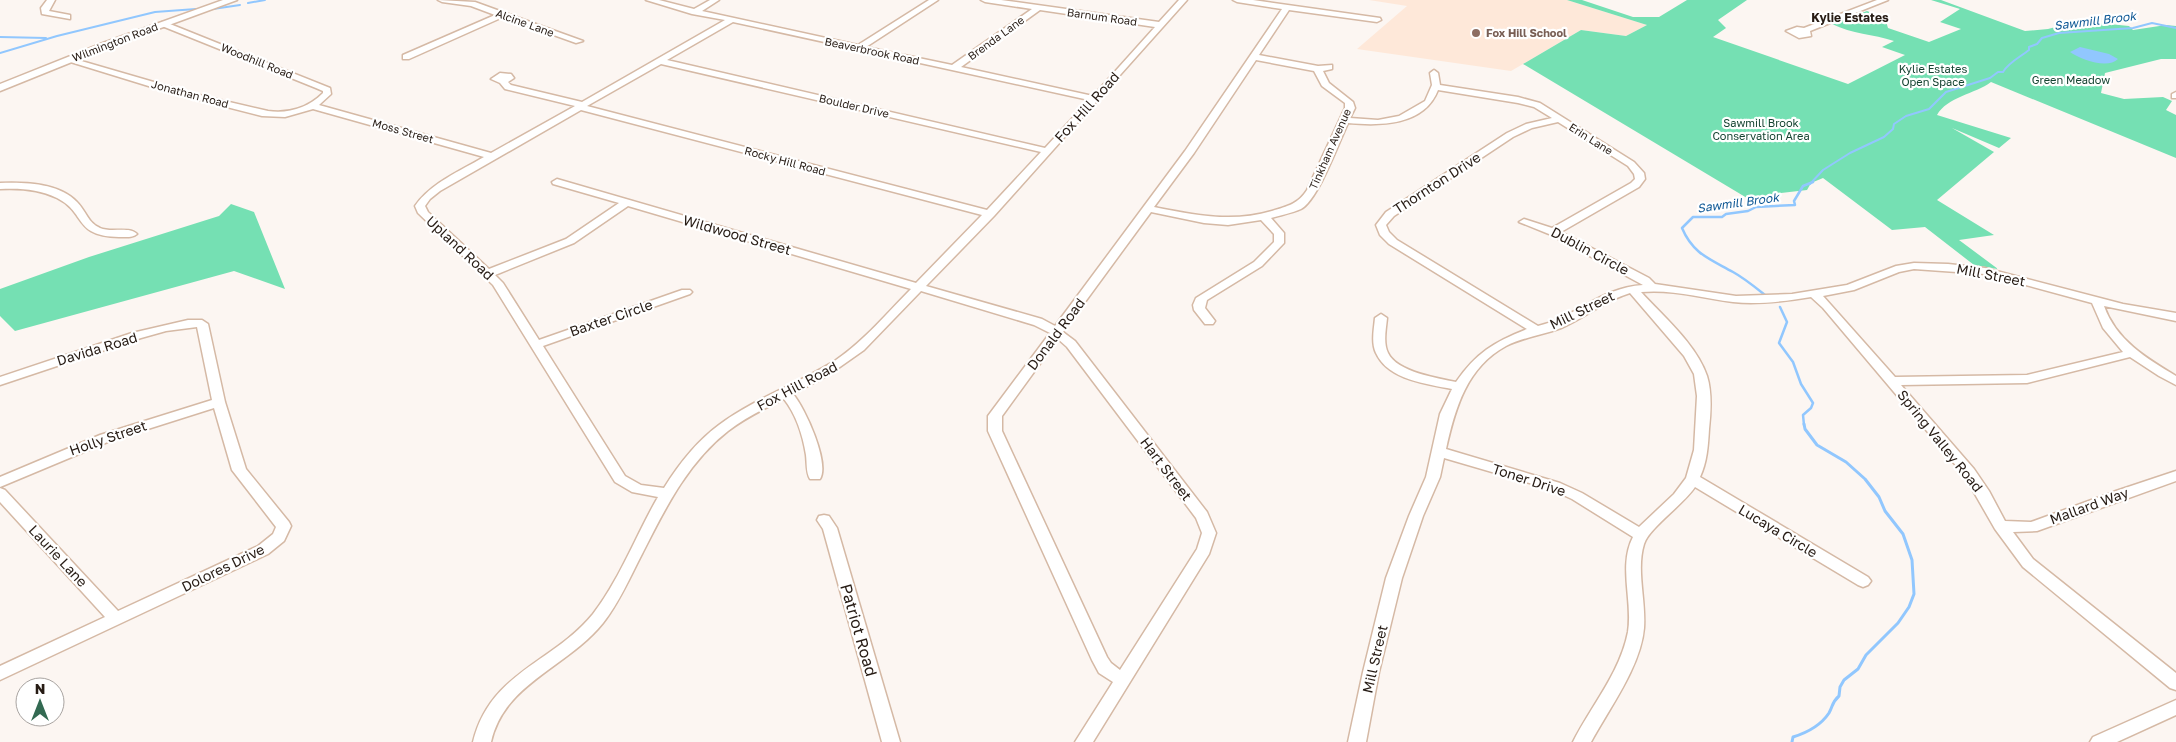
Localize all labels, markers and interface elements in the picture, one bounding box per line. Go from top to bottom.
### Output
street label: Barnum Road [1066,5,1138,28]
street label: Alcine Lane [494,6,556,39]
water label: Sawmill Brook [2053,8,2138,33]
district label: Kylie Estates [1811,10,1889,25]
street label: Brenda Lane [965,13,1026,62]
street label: Wilmington Road [70,19,159,64]
place label: Fox Hill School [1486,26,1567,39]
marker: Fox Hill School [1470,27,1482,39]
street label: Beaverbrook Road [824,34,921,67]
street label: Woodhill Road [219,40,295,81]
park label: Kylie Estates Open Space [1899,62,1967,88]
street label: Fox Hill Road [1051,68,1123,145]
park label: Green Meadow [2032,73,2110,86]
street label: Jonathan Road [150,77,230,110]
street label: Boulder Drive [818,91,890,120]
street label: Tinkham Avenue [1306,106,1353,191]
street label: Moss Street [371,116,435,145]
park label: Sawmill Brook Conservation Area [1712,116,1810,142]
street label: Erin Lane [1567,120,1616,157]
street label: Rocky Hill Road [743,143,827,178]
street label: Thornton Drive [1390,148,1483,217]
water label: Sawmill Brook [1696,189,1781,216]
street label: Wildwood Street [681,211,793,258]
street label: Upland Road [423,212,498,283]
street label: Dublin Circle [1548,223,1632,278]
street label: Mill Street [1955,260,2027,290]
street label: Mill Street [1547,287,1617,332]
street label: Donald Road [1023,294,1088,373]
street label: Baxter Circle [567,295,655,340]
street label: Davida Road [55,328,139,369]
street label: Fox Hill Road [754,357,840,414]
street label: Spring Valley Road [1894,386,1987,495]
street label: Holly Street [67,416,149,459]
street label: Hart Street [1137,434,1196,504]
street label: Toner Drive [1490,460,1568,499]
street label: Mallard Way [2047,483,2131,528]
street label: Lucaya Circle [1736,500,1821,561]
street label: Laurie Lane [26,521,91,590]
street label: Dolores Drive [179,540,267,595]
street label: Patriot Road [836,581,882,679]
street label: Mill Street [1358,623,1391,695]
north arrow [15,677,65,727]
text: N [35,680,45,697]

